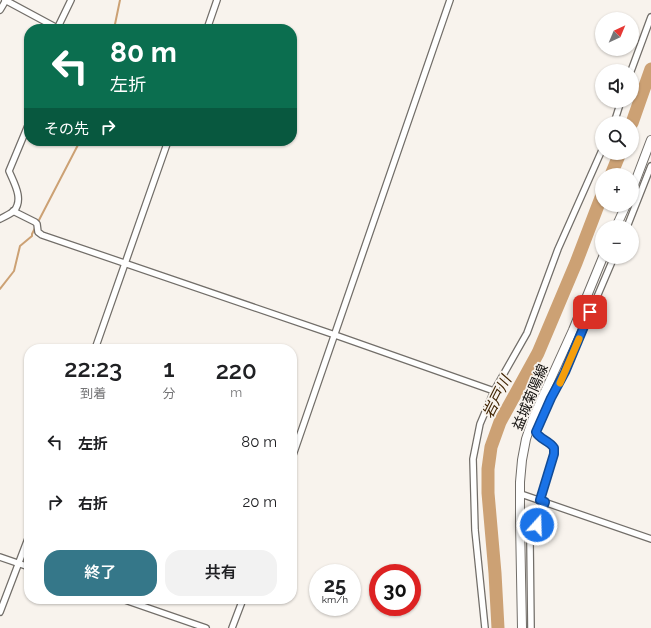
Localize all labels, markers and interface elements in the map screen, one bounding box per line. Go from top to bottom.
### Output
north arrow [595,12,639,56]
map controls [595,12,639,264]
text: 80 m [110,36,177,69]
icon: left [44,40,96,92]
button: sound [595,64,639,108]
text: 左折 [110,74,146,95]
icon: right [97,116,119,138]
button: search [595,116,639,160]
text: その先 [44,120,89,138]
button: + [595,168,639,212]
button: − [595,220,639,264]
pin [573,295,607,329]
icon: arrive [579,301,601,323]
text: 22:23 [64,354,122,383]
text: 1 [163,354,175,383]
text: 220 [216,356,257,385]
street label: 益城菊陽線 [509,362,551,432]
water label: 岩戸川 [479,371,516,421]
text: m [230,385,242,400]
text: 到着 [80,386,106,401]
text: 分 [162,386,175,401]
icon: left [44,431,66,453]
text: 80 m [241,433,277,451]
text: 左折 [78,435,108,453]
icon: right [44,491,66,513]
text: 20 m [242,493,277,511]
text: 右折 [78,495,108,513]
position arrow [516,504,558,546]
button: 終了 [44,550,157,596]
button: 共有 [165,550,277,596]
speed limit sign: 30 [369,564,421,616]
text: 25 [324,573,346,597]
text: km/h [322,594,348,605]

